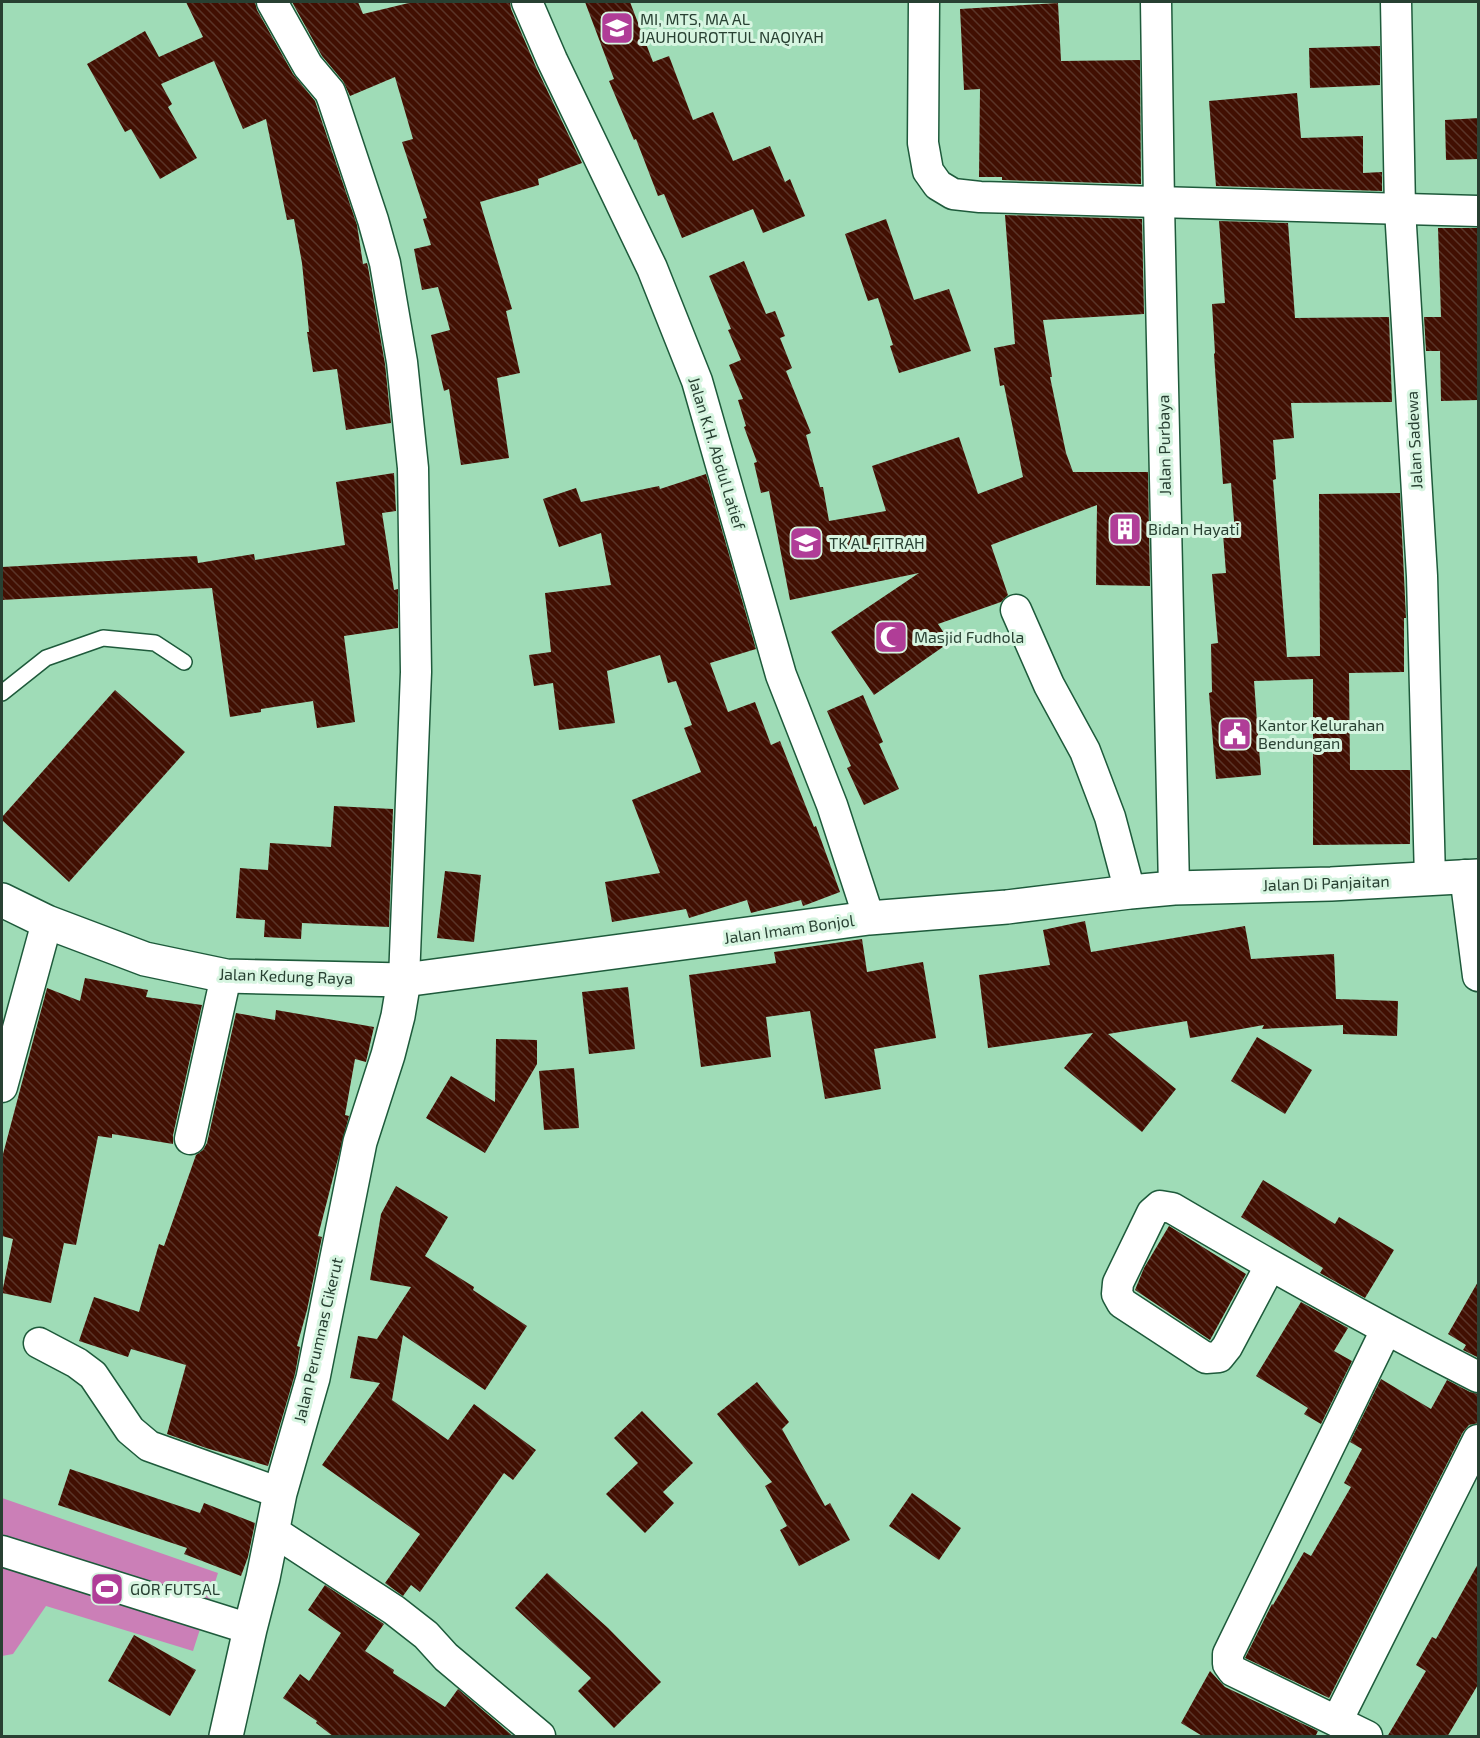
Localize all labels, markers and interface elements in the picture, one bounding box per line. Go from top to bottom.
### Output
place label: MI, MTS, MA AL JAUHOUROTTUL NAQIYAH [640,9,824,47]
school or university icon: MI, MTS, MA AL JAUHOUROTTUL NAQIYAH [599,10,635,46]
street label: Jalan K.H. Abdul Latief [685,374,750,532]
street label: Jalan Sadewa [1401,391,1426,489]
street label: Jalan Purbaya [1153,395,1174,496]
building icon: Bidan Hayati [1107,511,1143,547]
place label: Bidan Hayati [1148,519,1239,538]
school or university icon: TK AL FITRAH [788,525,824,561]
place label: TK AL FITRAH [829,533,925,552]
mosque icon: Masjid Fudhola [873,619,909,655]
place label: Masjid Fudhola [914,627,1024,647]
place label: Kantor Kelurahan Bendungan [1258,715,1385,752]
public building icon: Kantor Kelurahan Bendungan [1217,716,1253,752]
street label: Jalan Di Panjaitan [1262,871,1390,895]
street label: Jalan Imam Bonjol [723,910,856,948]
street label: Jalan Kedung Raya [219,964,354,987]
street label: Jalan Perumnas Cikerut [289,1255,346,1424]
sports icon: GOR FUTSAL [89,1571,125,1607]
place label: GOR FUTSAL [130,1579,220,1598]

